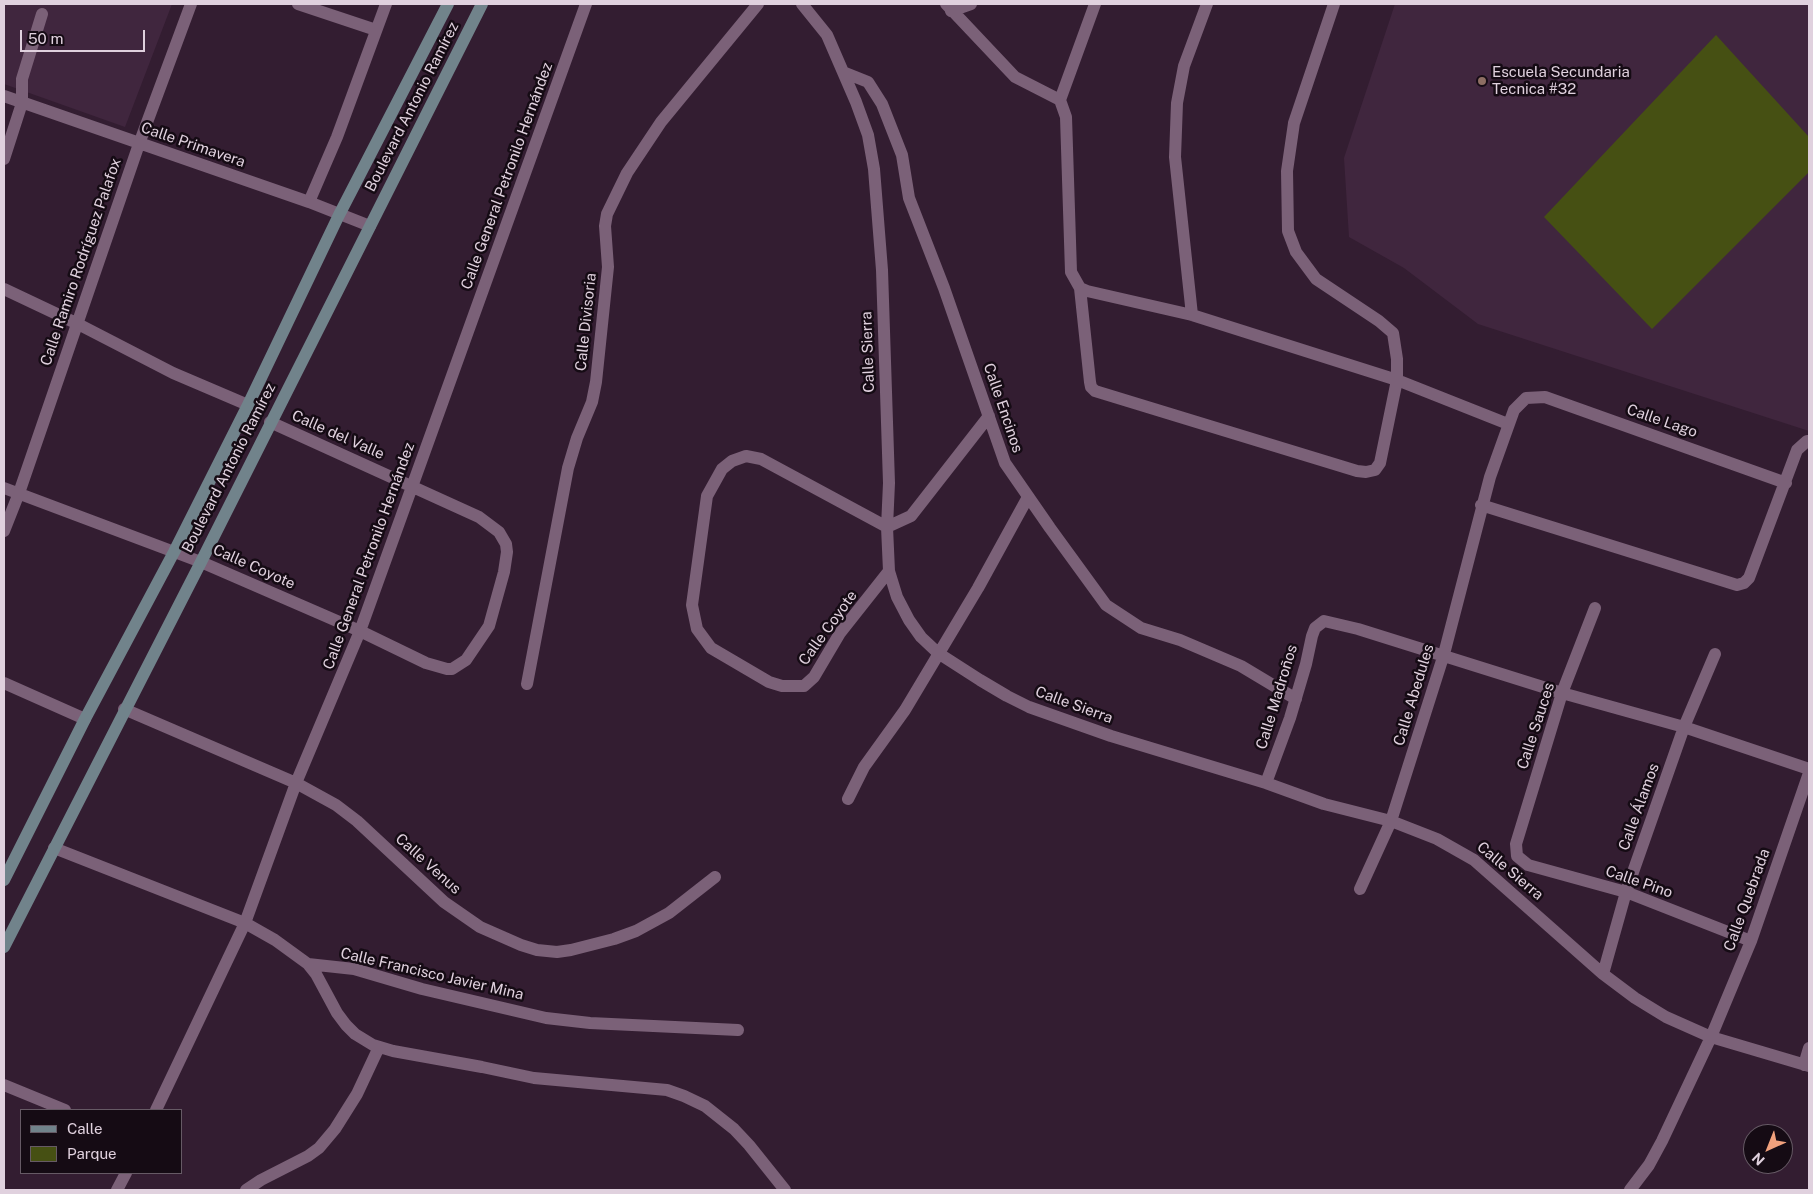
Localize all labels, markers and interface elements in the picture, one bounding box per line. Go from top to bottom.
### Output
street label: Boulevard Antonio Ramírez [361,19,463,195]
scale bar [22,20,148,52]
text: 50 m [28,30,63,47]
street label: Calle General Petronilo Hernández [457,60,557,292]
place label: Escuela Secundaria Tecnica #32 [1492,63,1630,98]
marker: Escuela Secundaria Tecnica #32 [1476,75,1488,87]
street label: Calle Primavera [138,119,248,171]
street label: Calle Ramiro Rodríguez Palafox [37,156,125,368]
street label: Calle Divisoria [572,272,600,372]
street label: Calle Sierra [858,311,878,393]
street label: Calle Encinos [979,361,1027,455]
street label: Boulevard Antonio Ramírez [178,380,280,556]
street label: Calle Lago [1624,401,1700,441]
street label: Calle del Valle [289,407,387,463]
street label: Calle General Petronilo Hernández [319,440,419,672]
street label: Calle Coyote [210,541,298,593]
street label: Calle Coyote [795,587,861,669]
street label: Calle Madroños [1253,642,1301,752]
street label: Calle Abedules [1390,642,1438,748]
street label: Calle Sauces [1513,680,1559,772]
street label: Calle Sierra [1033,683,1115,727]
street label: Calle Álamos [1615,761,1663,853]
street label: Calle Venus [392,830,464,898]
street label: Calle Sierra [1473,838,1547,904]
street label: Calle Quebrada [1720,846,1774,954]
street label: Calle Pino [1603,862,1675,902]
street label: Calle Francisco Javier Mina [339,944,525,1004]
legend [20,1109,182,1174]
text: Calle [67,1120,103,1137]
north arrow [1743,1124,1793,1174]
text: Parque [67,1145,117,1162]
text: N [1749,1150,1768,1169]

